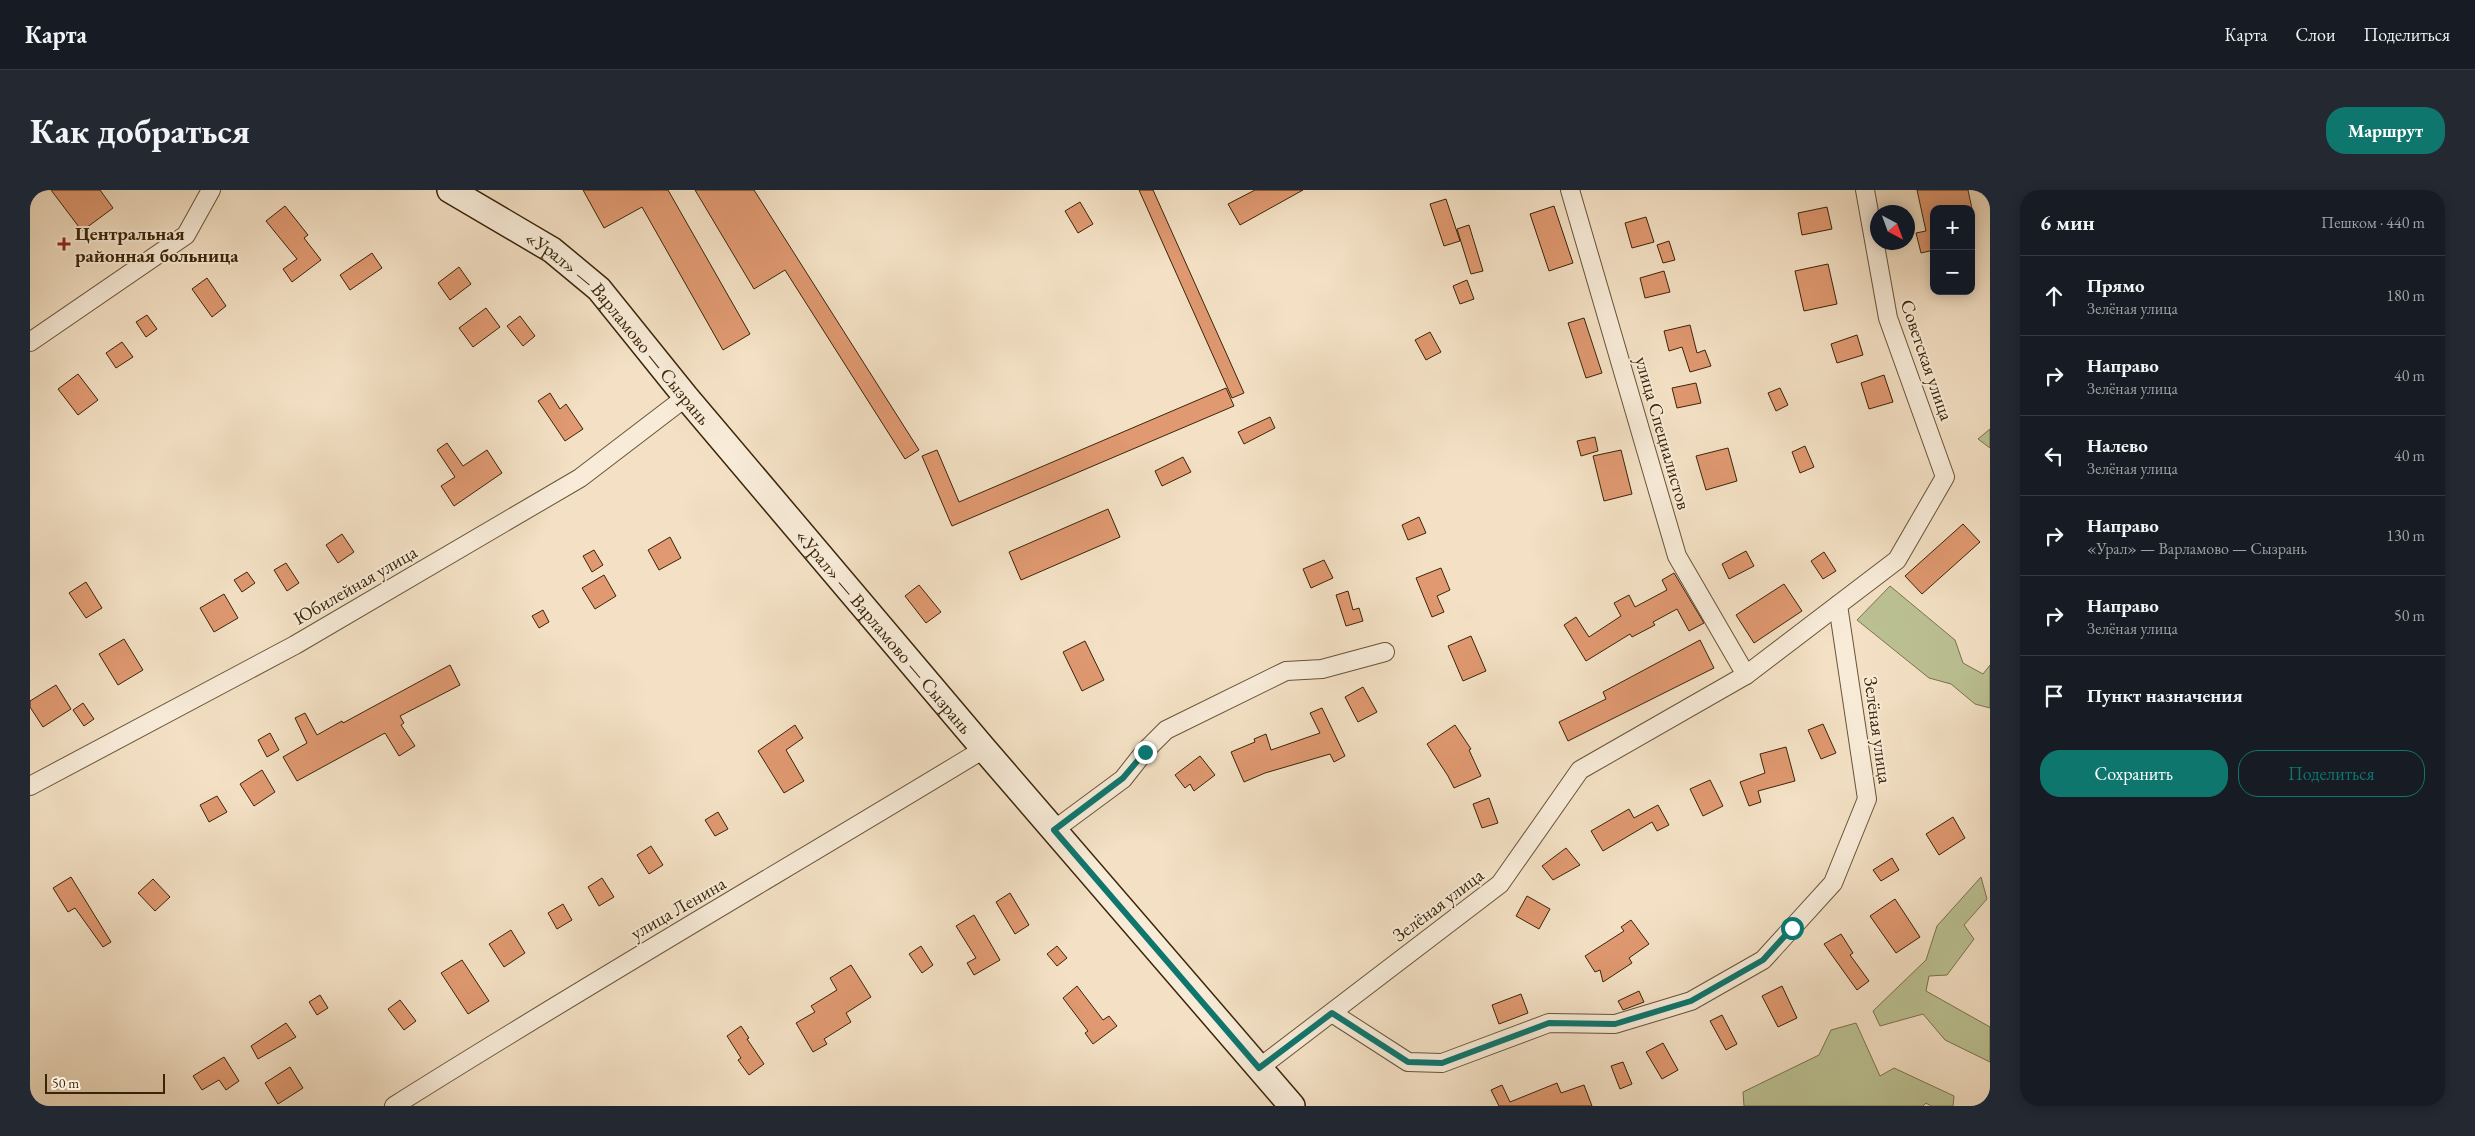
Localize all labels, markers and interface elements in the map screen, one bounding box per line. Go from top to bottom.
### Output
text: Карта [25,19,87,50]
text: Карта [2225,23,2268,46]
text: Слои [2296,23,2335,46]
text: Поделиться [2363,23,2450,46]
button: Маршрут [2326,107,2445,154]
text: Как добраться [30,108,250,153]
north arrow [1870,205,1915,250]
map controls [1930,205,1975,295]
button: + [1930,205,1975,250]
text: 6 мин [2040,209,2095,236]
text: Пешком · 440 m [2321,212,2425,233]
place label: Центральная районная больница [75,221,239,268]
street label: «Урал» — Варламово — Сызрань [521,225,717,430]
marker: Центральная районная больница [57,237,71,251]
button: − [1930,250,1975,295]
text: Прямо [2087,273,2145,298]
icon: ahead [2040,282,2068,310]
text: 180 m [2386,285,2425,306]
street label: Советская улица [1895,296,1960,424]
text: Зелёная улица [2087,298,2178,319]
text: Направо [2087,353,2159,378]
street label: улица Специалистов [1629,354,1697,512]
icon: right [2040,362,2068,390]
text: 40 m [2394,365,2425,386]
text: Зелёная улица [2087,378,2178,399]
text: Налево [2087,433,2148,458]
icon: left [2040,442,2068,470]
text: 40 m [2394,445,2425,466]
text: Зелёная улица [2087,458,2178,479]
text: Направо [2087,513,2159,538]
icon: right [2040,522,2068,550]
street label: «Урал» — Варламово — Сызрань [790,523,978,739]
text: 130 m [2386,525,2425,546]
text: «Урал» — Варламово — Сызрань [2087,538,2307,559]
street label: Юбилейная улица [288,539,422,631]
text: Направо [2087,593,2159,618]
icon: right [2040,602,2068,630]
text: 50 m [2394,605,2425,626]
text: Зелёная улица [2087,618,2178,639]
street label: Зелёная улица [1858,675,1898,786]
icon: arrive [2040,682,2068,710]
text: Пункт назначения [2087,683,2243,708]
route end [1134,741,1157,764]
button: Сохранить [2040,750,2228,797]
button: Поделиться [2238,750,2425,797]
street label: Зелёная улица [1387,862,1489,947]
street label: улица Ленина [626,870,731,945]
route start [1781,917,1804,940]
scale bar [45,1071,165,1094]
text: 50 m [52,1074,79,1092]

